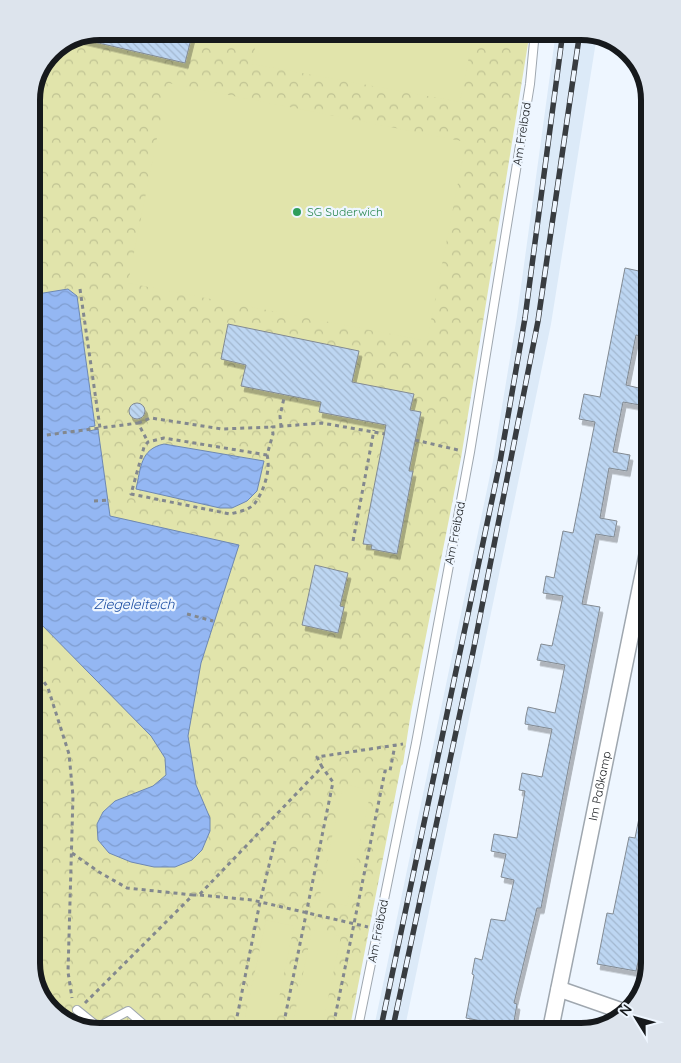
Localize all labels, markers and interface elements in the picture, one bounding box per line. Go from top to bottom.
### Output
street label: Am Freibad [509,101,534,167]
place label: SG Suderwich [307,204,383,219]
marker: SG Suderwich [291,206,303,218]
street label: Am Freibad [441,500,468,566]
water label: Ziegeleiteich [94,595,176,613]
street label: Im Paßkamp [585,750,614,822]
street label: Am Freibad [364,898,391,964]
north arrow [611,993,661,1043]
text: N [615,1001,636,1020]

